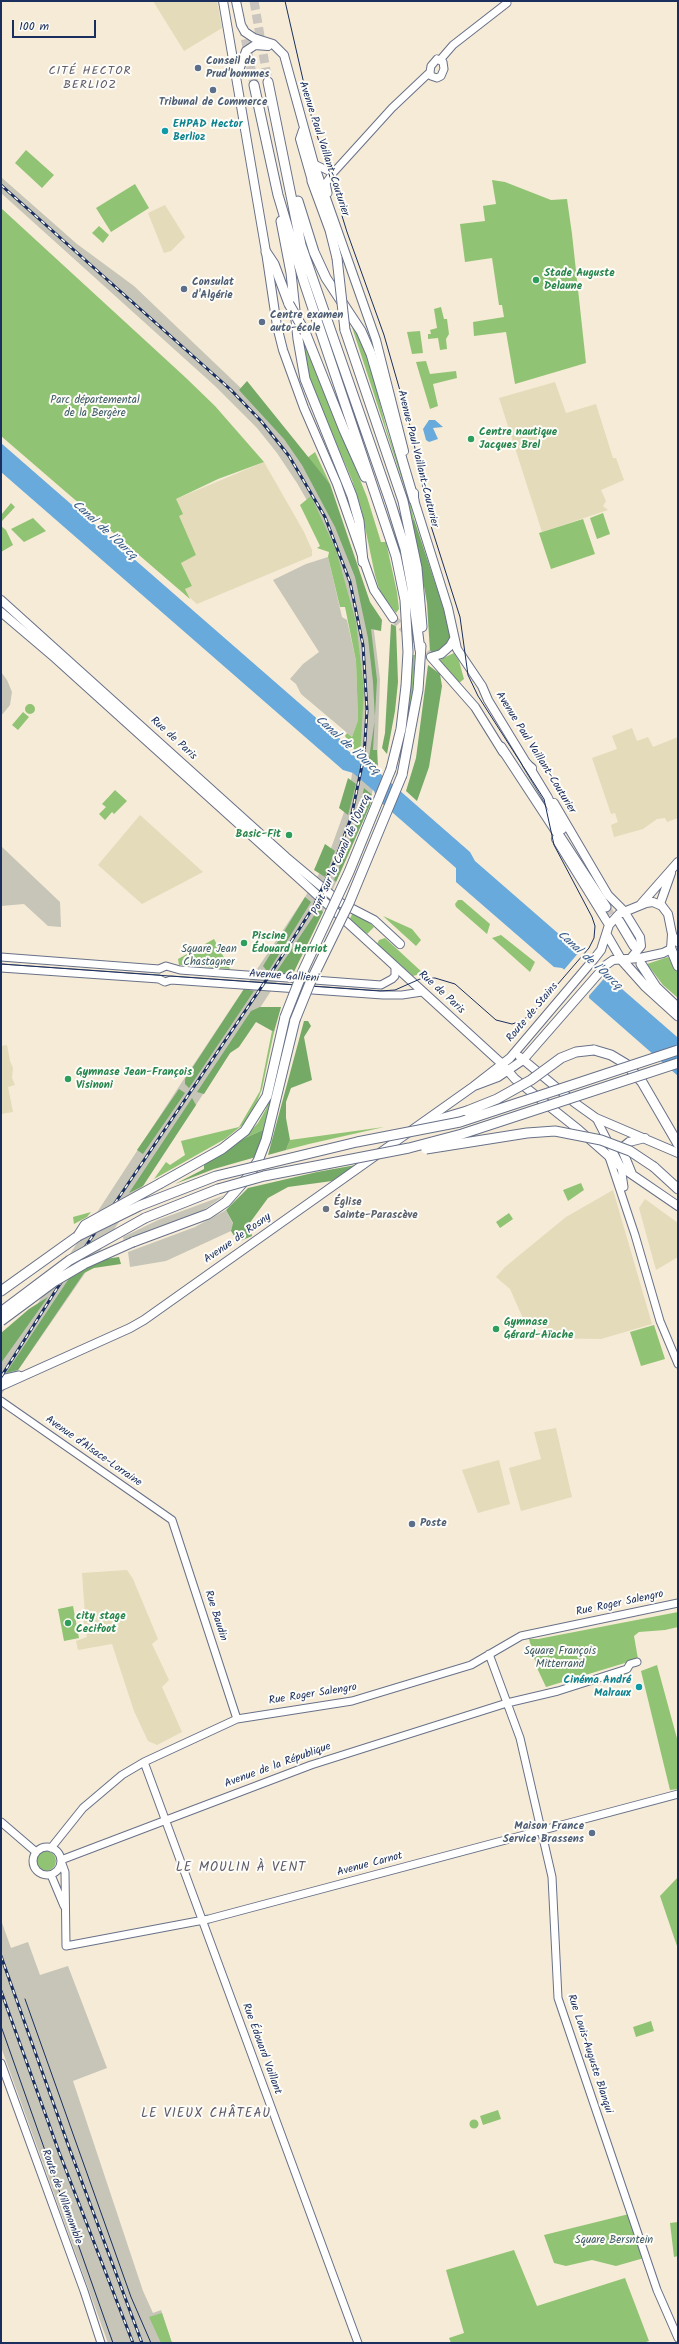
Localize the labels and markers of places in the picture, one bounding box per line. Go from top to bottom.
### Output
place label: Conseil de Prud'hommes [206,55,269,81]
marker: Conseil de Prud'hommes [193,63,203,73]
marker: Tribunal de Commerce [208,85,218,95]
place label: Tribunal de Commerce [159,96,267,110]
place label: EHPAD Hector Berlioz [173,118,243,144]
marker: EHPAD Hector Berlioz [160,126,170,136]
place label: Stade Auguste Delaune [544,267,615,293]
marker: Stade Auguste Delaune [531,275,541,285]
place label: Consulat d'Algérie [192,276,234,302]
marker: Consulat d'Algérie [179,284,189,294]
place label: Centre examen auto-école [270,309,343,335]
marker: Centre examen auto-école [257,317,267,327]
place label: Centre nautique Jacques Brel [479,426,557,452]
marker: Centre nautique Jacques Brel [466,434,476,444]
place label: Basic-Fit [236,828,281,842]
marker: Basic-Fit [284,830,294,840]
place label: Piscine Édouard Herriot [252,930,327,956]
marker: Piscine Édouard Herriot [239,938,249,948]
place label: Gymnase Jean-François Visinoni [76,1066,192,1092]
marker: Gymnase Jean-François Visinoni [63,1074,73,1084]
place label: Église Sainte-Parascève [334,1196,418,1222]
marker: Église Sainte-Parascève [321,1204,331,1214]
place label: Gymnase Gérard-Aïache [504,1316,573,1342]
marker: Gymnase Gérard-Aïache [491,1324,501,1334]
place label: Poste [420,1517,447,1531]
marker: Poste [407,1519,417,1529]
place label: city stage Cecifoot [76,1610,126,1636]
marker: city stage Cecifoot [63,1618,73,1628]
place label: Cinéma André Malraux [563,1674,631,1700]
marker: Cinéma André Malraux [634,1682,644,1692]
place label: Maison France Service Brassens [503,1820,584,1846]
marker: Maison France Service Brassens [587,1828,597,1838]

